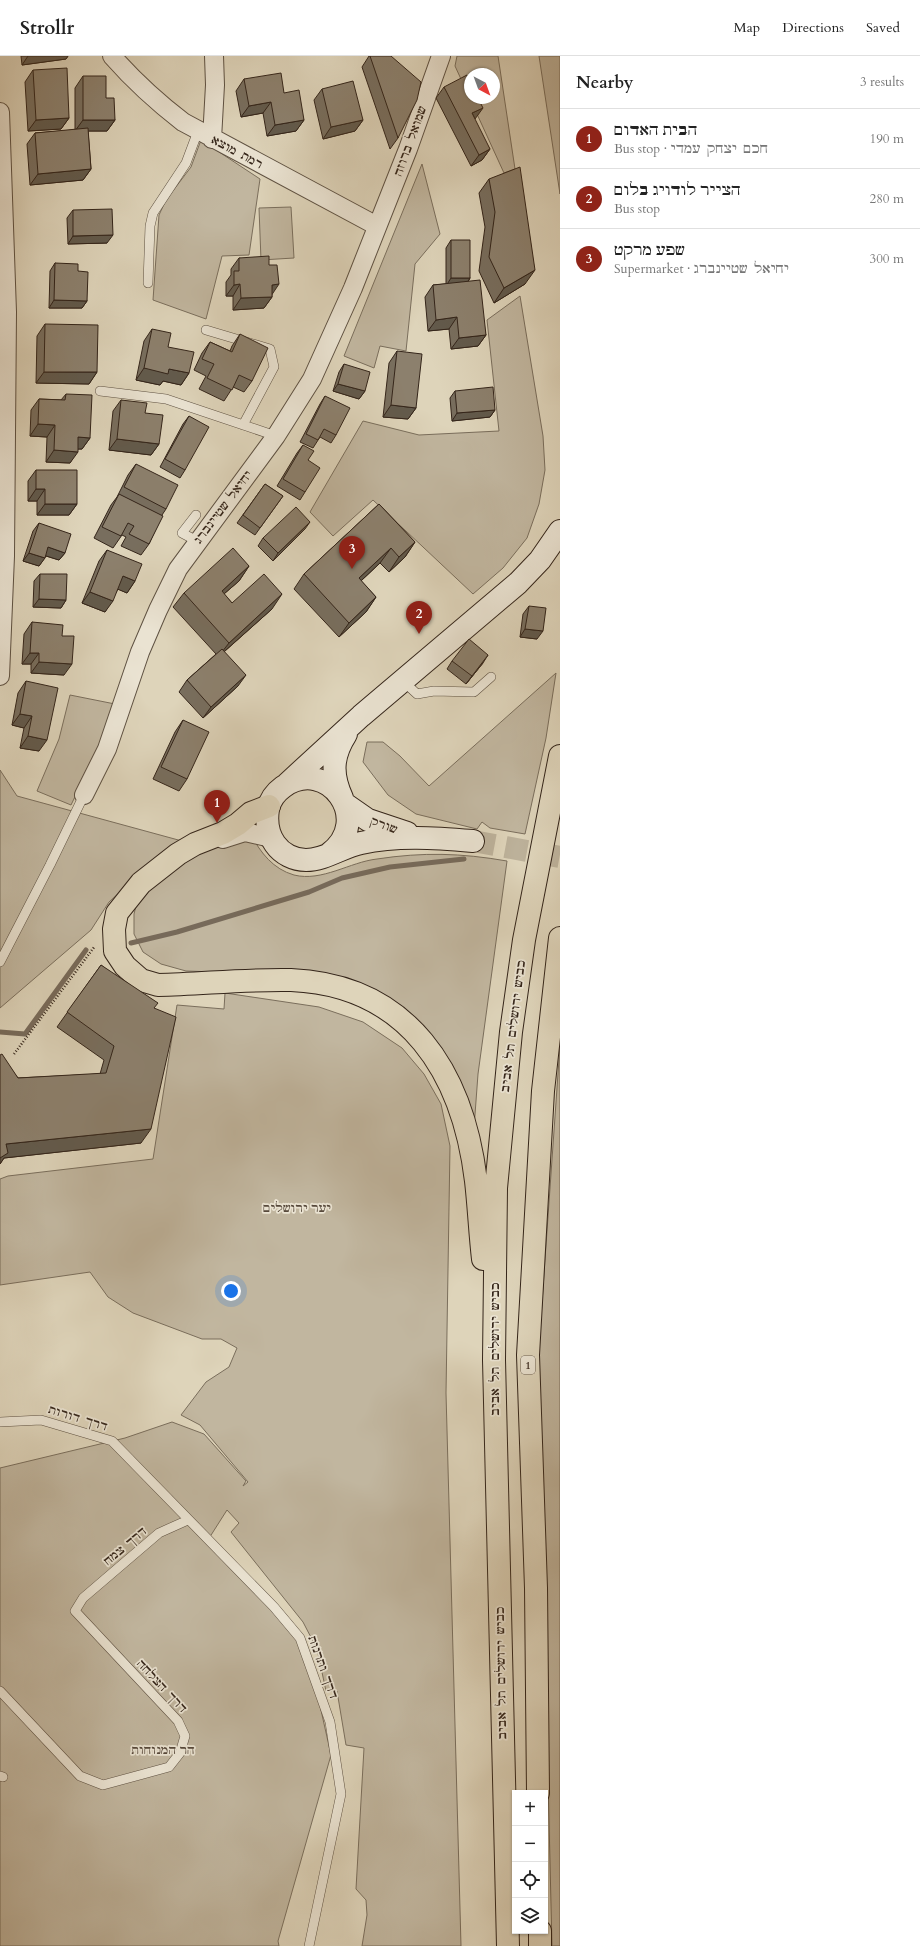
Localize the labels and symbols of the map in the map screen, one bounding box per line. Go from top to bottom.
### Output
north arrow [464,68,500,104]
street label: שמואל ברוזה [390,103,430,178]
street label: רמת מוצא [208,132,266,172]
street label: יחיאל שטיינברג [190,467,256,547]
pin: 3 [339,536,365,569]
pin: 2 [406,601,432,634]
pin: 1 [204,790,230,823]
street label: שורק [368,813,400,837]
street label: כביש ירושלים תל אביב [497,959,529,1093]
park label: יער ירושלים [263,1200,331,1216]
your location [221,1281,241,1301]
street label: כביש ירושלים תל אביב [487,1282,503,1416]
road number: 1 [521,1356,535,1374]
street label: דרך דורות [46,1401,110,1435]
street label: דרך צמח [100,1523,150,1569]
street label: כביש ירושלים תל אביב [492,1606,510,1740]
street label: דרך ותרנות [304,1633,342,1701]
street label: דרך הצלחה [133,1656,191,1716]
park label: הר המנוחות [131,1742,195,1758]

